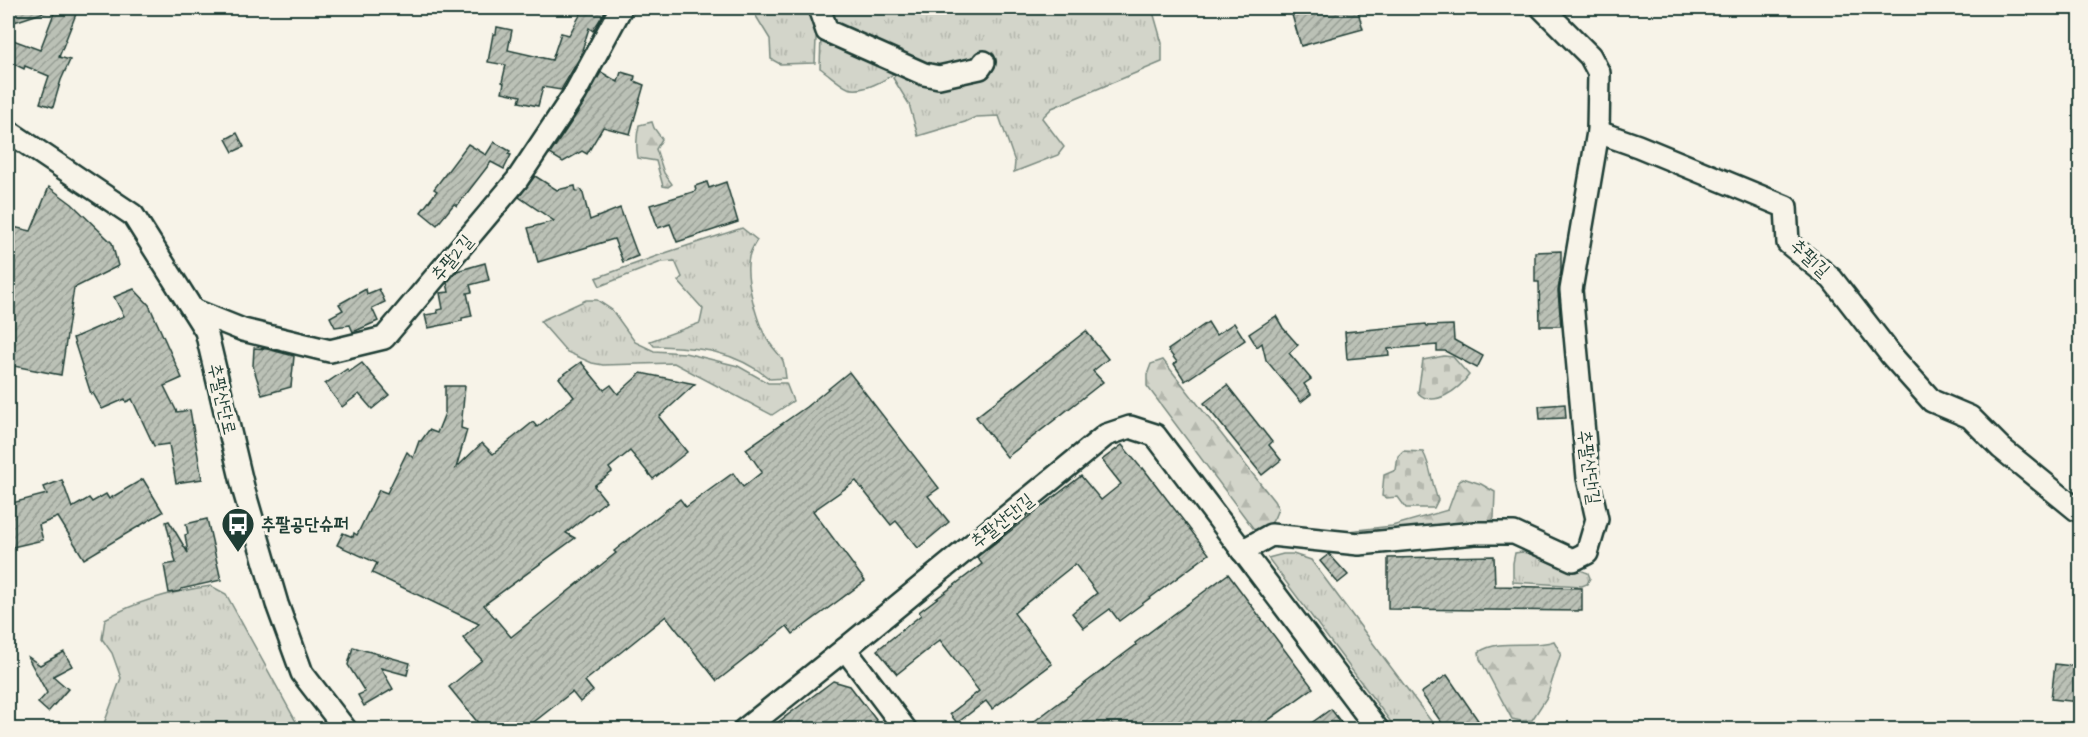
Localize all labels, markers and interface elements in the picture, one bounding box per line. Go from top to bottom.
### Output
street label: 추팔2길 [425,229,479,287]
street label: 추팔1길 [1785,233,1836,283]
street label: 추팔산단로 [202,361,242,437]
street label: 추팔산단1길 [1571,428,1607,506]
street label: 추팔산단1길 [965,487,1039,554]
bus stop icon: 추팔공단슈퍼 [220,506,256,553]
place label: 추팔공단슈퍼 [261,512,348,537]

